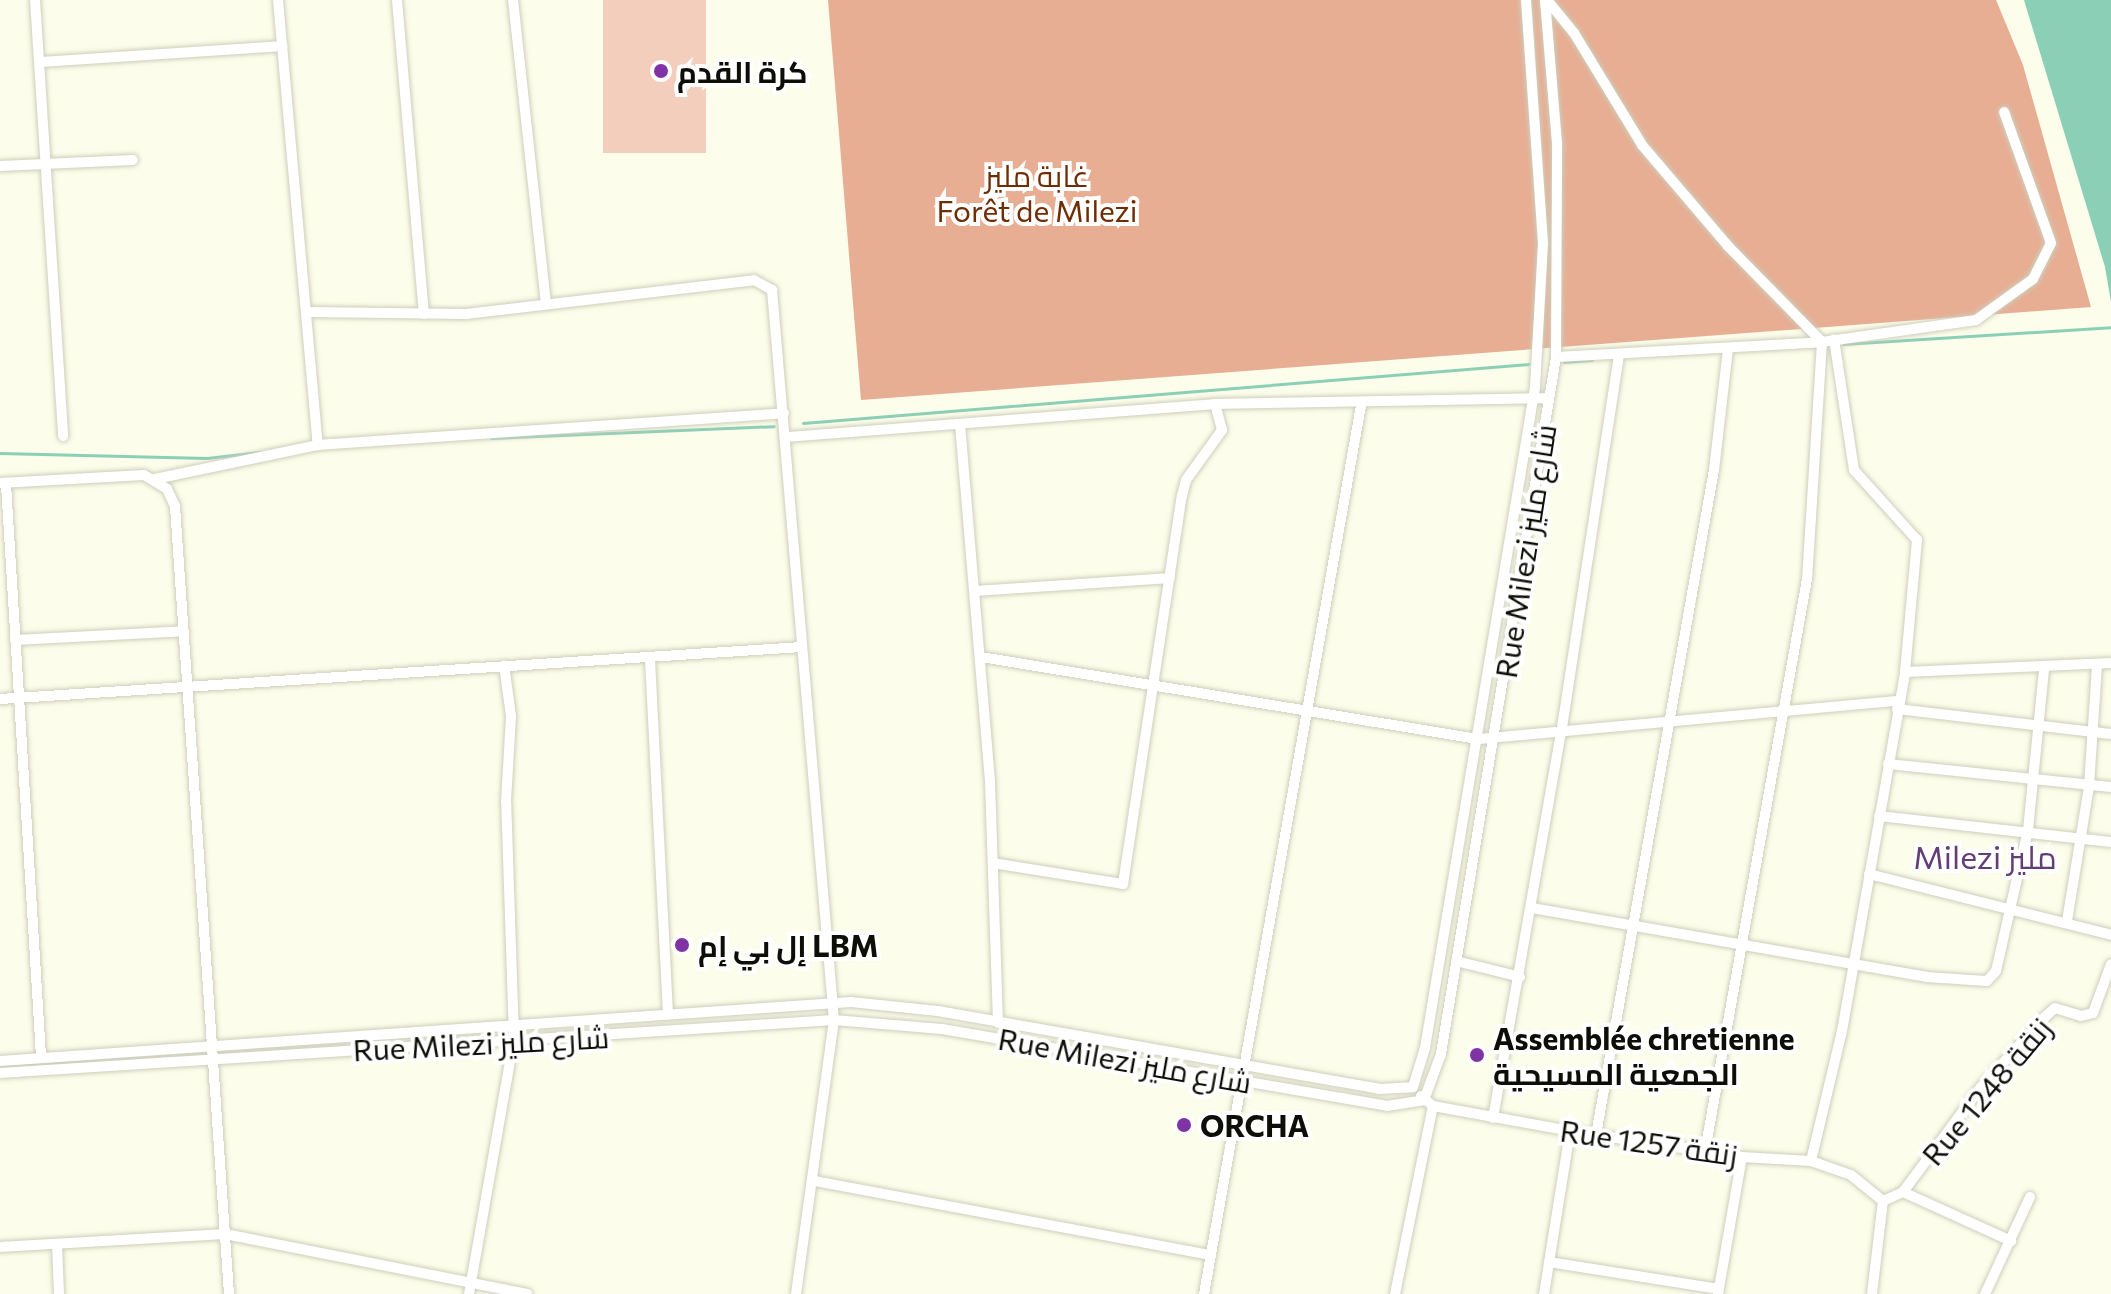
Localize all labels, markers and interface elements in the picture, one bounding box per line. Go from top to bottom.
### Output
place label: كرة القدم [677,53,808,89]
marker: كرة القدم [652,62,670,80]
park label: غابة مليز Forêt de Milezi [937,157,1137,228]
street label: Rue Milezi شارع مليز [1487,421,1563,681]
district label: Milezi مليز [1913,837,2057,875]
place label: إل بي إم LBM [698,927,878,963]
marker: إل بي إم LBM [673,936,691,954]
street label: Rue 1248 زنقة [1914,1010,2058,1172]
street label: Rue Milezi شارع مليز [352,1018,610,1068]
street label: Rue Milezi شارع مليز [995,1020,1255,1100]
place label: Assemblée chretienne الجمعية المسيحية [1493,1020,1795,1090]
marker: Assemblée chretienne الجمعية المسيحية [1468,1046,1486,1064]
place label: ORCHA [1200,1107,1309,1143]
street label: Rue 1257 زنقة [1558,1112,1740,1172]
marker: ORCHA [1175,1116,1193,1134]

